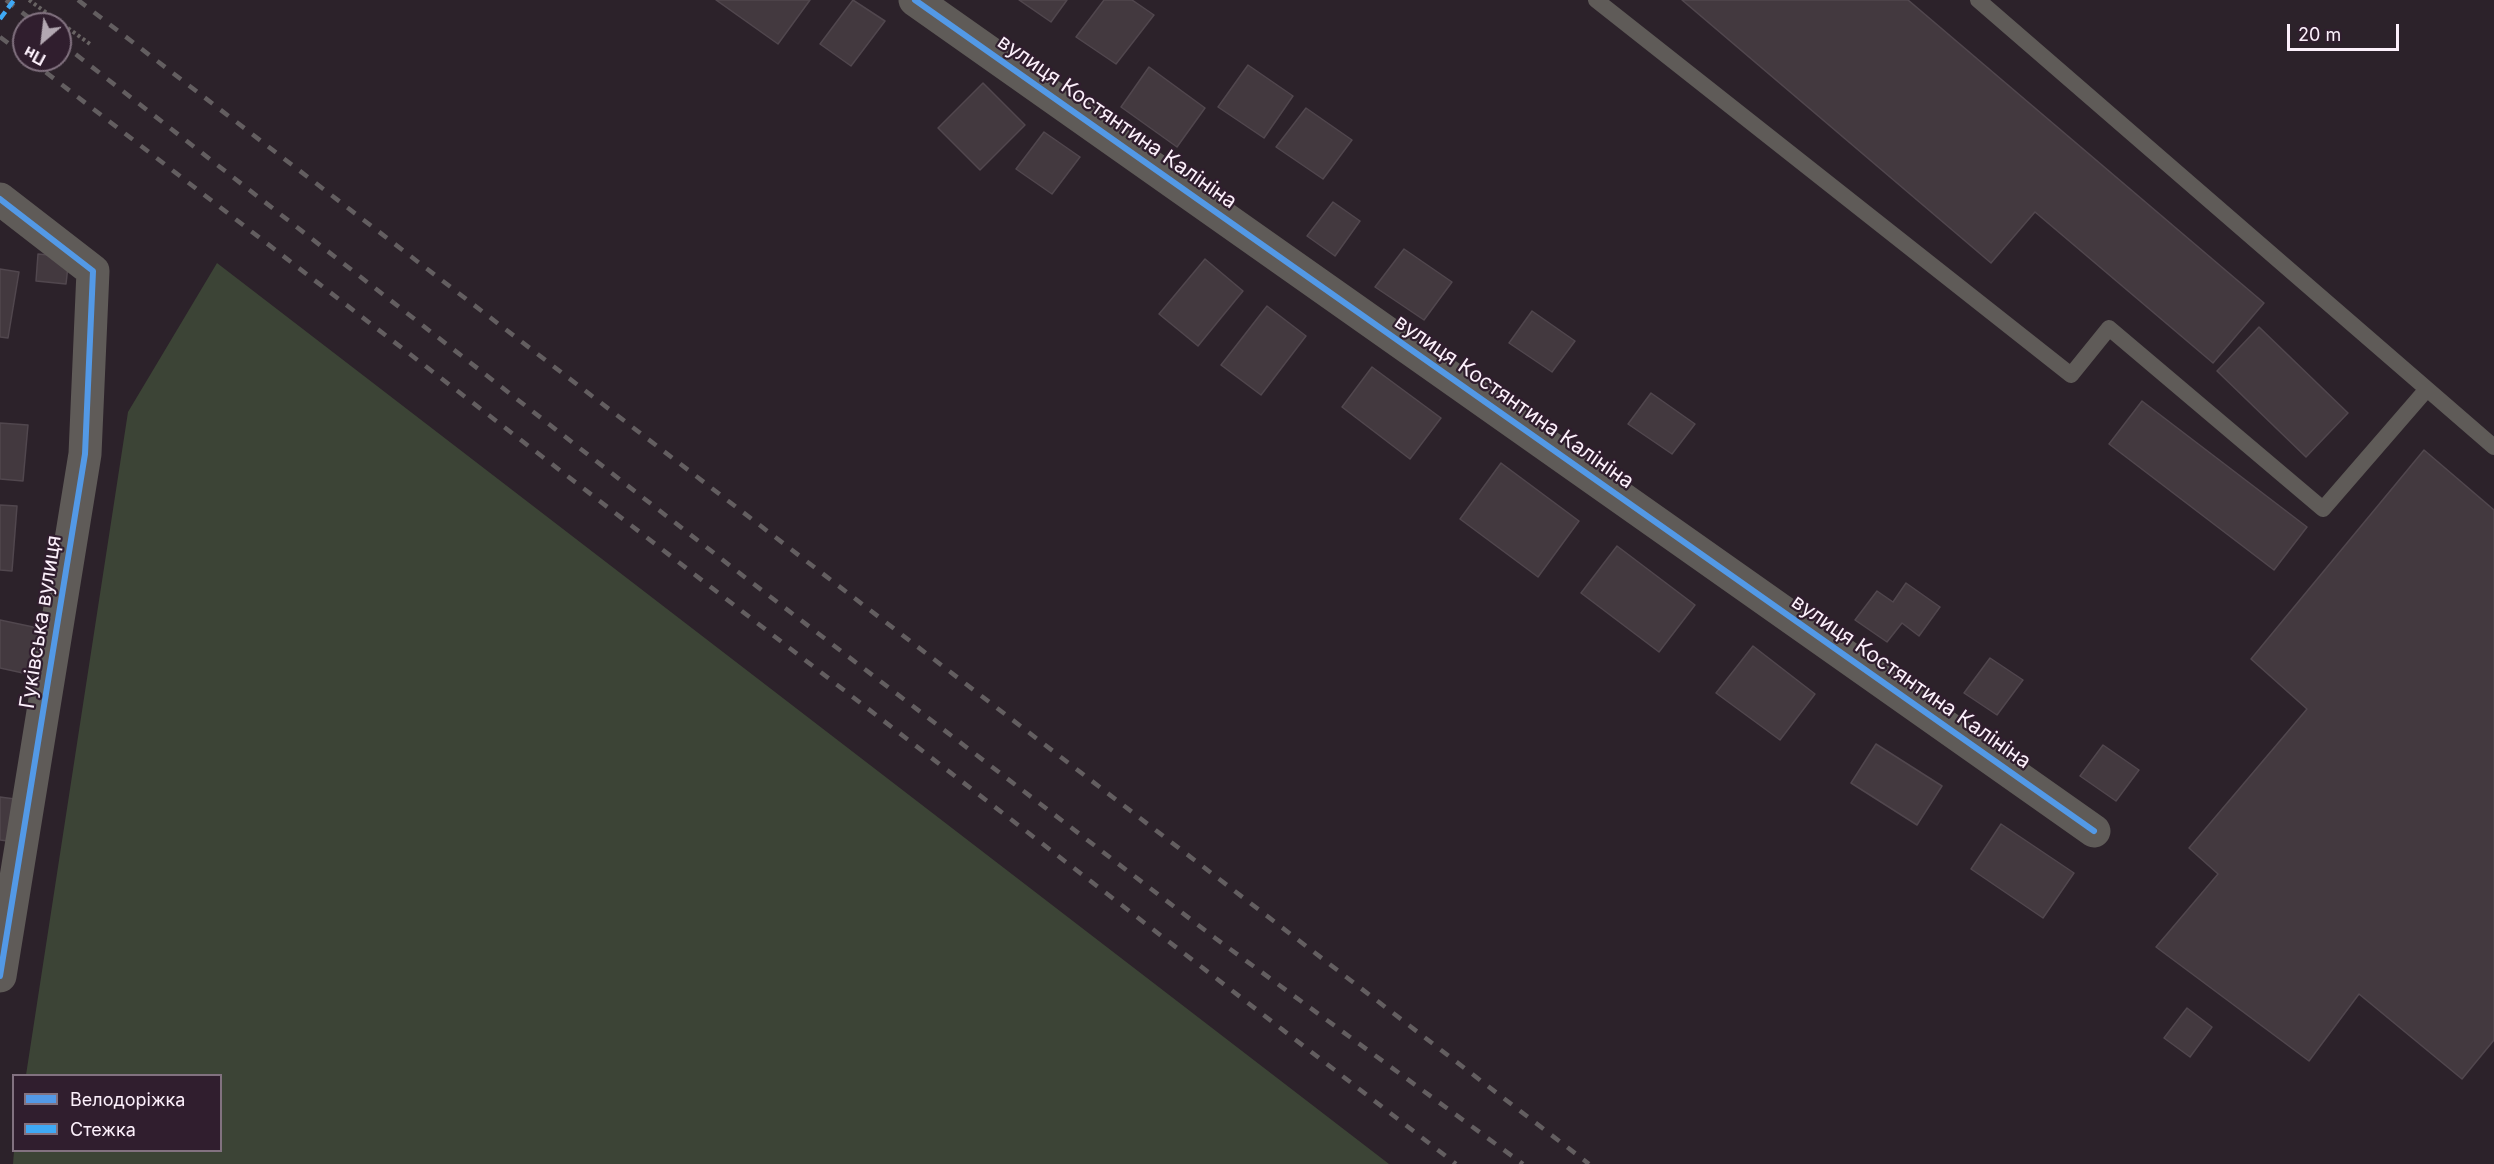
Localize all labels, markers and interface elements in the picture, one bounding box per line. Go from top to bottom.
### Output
north arrow [12,12,72,72]
scale bar [2290,12,2402,50]
text: 20 m [2298,24,2341,45]
street label: вулиця Костянтина Калініна [992,30,1242,214]
text: Пн [20,42,49,70]
street label: вулиця Костянтина Калініна [1389,310,1639,494]
street label: Гуківська вулиця [15,534,67,710]
street label: вулиця Костянтина Калініна [1786,590,2036,774]
legend [12,1074,222,1152]
text: Велодоріжка [70,1089,185,1110]
text: Стежка [70,1119,136,1140]

